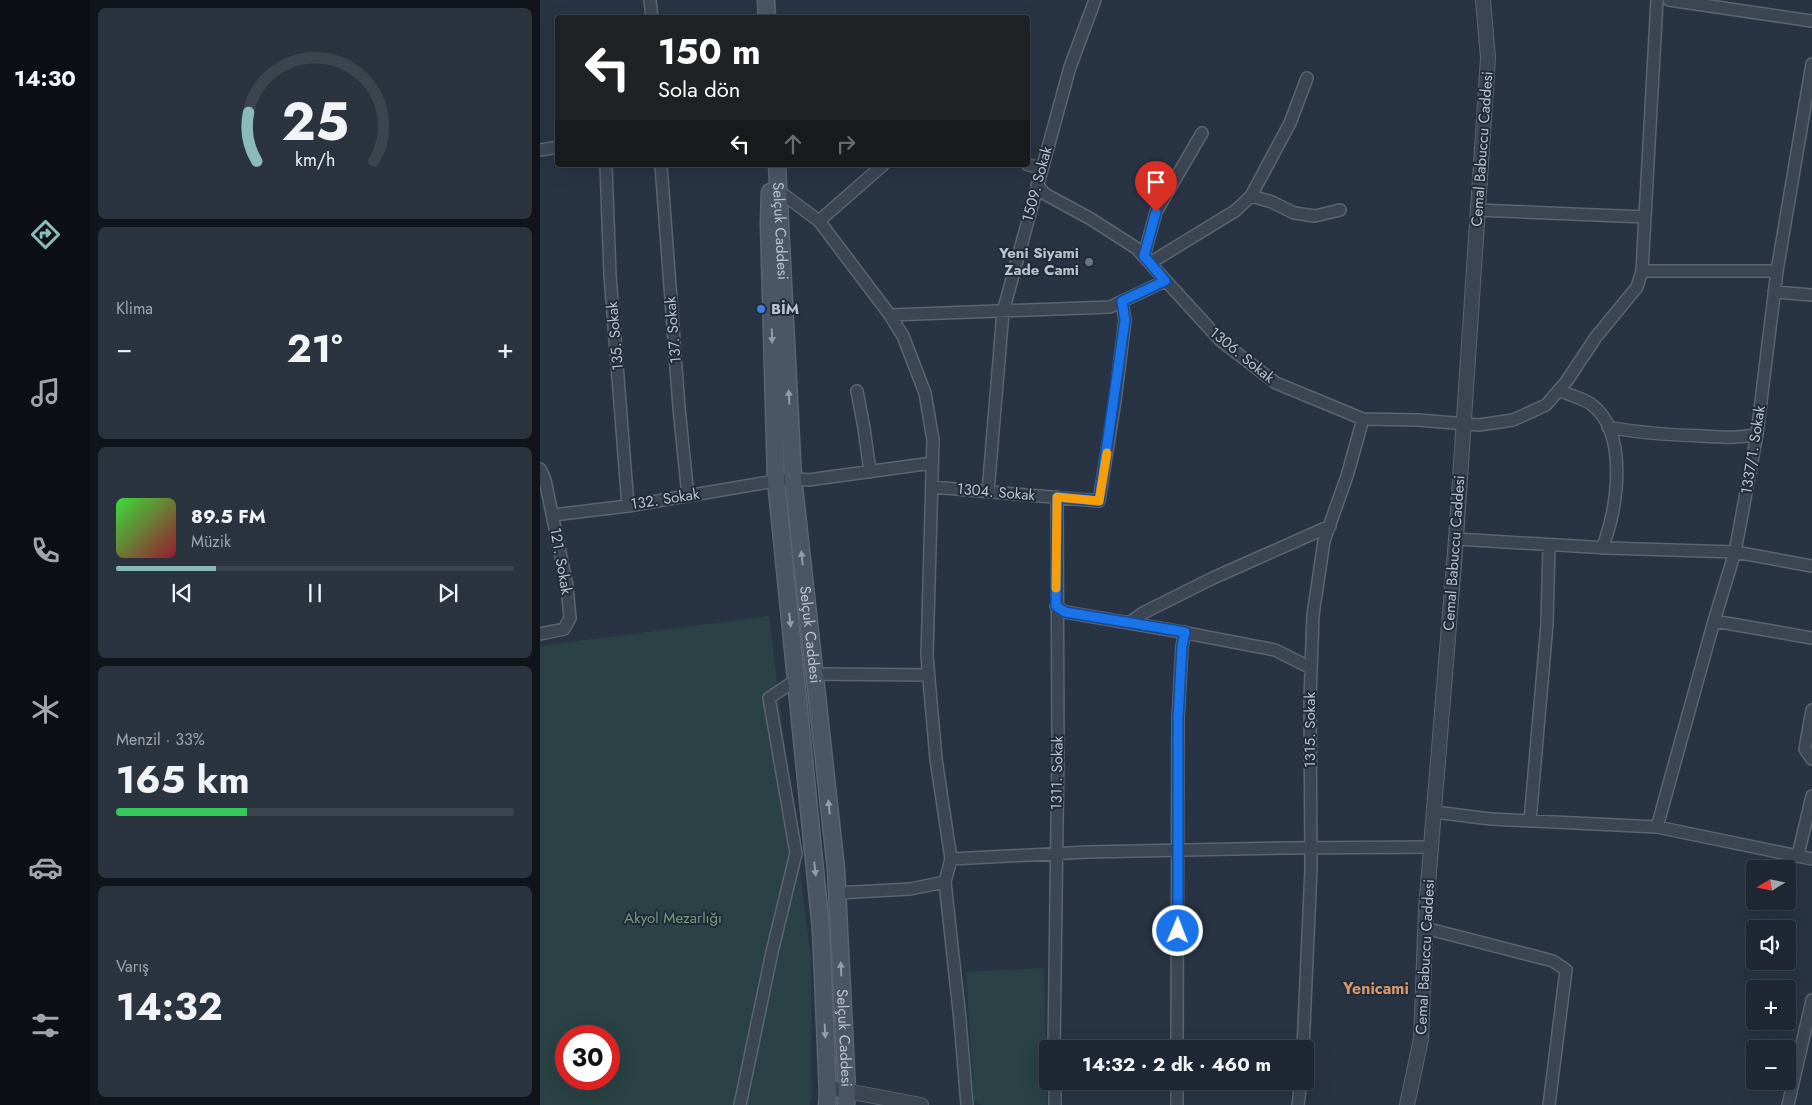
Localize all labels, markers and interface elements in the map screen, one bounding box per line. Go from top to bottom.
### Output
text: 150 m [658,27,761,77]
icon: left [575,35,640,100]
text: 14:30 [14,62,76,94]
street label: Cemal Babuccu Caddesi [1466,70,1498,228]
text: Sola dön [658,73,740,105]
text: 25 [281,84,349,160]
icon: left [726,130,754,158]
icon: ahead [779,130,807,158]
icon: right [832,130,860,158]
street label: 1509. Sokak [1016,143,1058,224]
text: km/h [295,147,335,173]
pin [1135,161,1177,212]
icon: arrive [1142,168,1170,196]
street label: Selçuk Caddesi [767,181,794,280]
icon: directions [28,217,63,252]
place label: Yeni Siyami Zade Cami [998,242,1079,281]
marker: Yeni Siyami Zade Cami [1083,256,1095,268]
street label: 137. Sokak [659,295,687,364]
text: Klima [116,297,153,320]
place label: BİM [771,298,799,320]
street label: 135. Sokak [601,300,629,371]
marker: BİM [755,303,767,315]
text: 21° [287,321,342,376]
street label: 1306. Sokak [1205,322,1280,388]
text: − [116,328,133,369]
text: + [497,328,514,369]
one-way arrow [768,328,776,344]
icon: music [28,375,63,410]
one-way arrow [785,388,793,404]
street label: 1337/1. Sokak [1735,404,1771,496]
street label: Cemal Babuccu Caddesi [1438,474,1470,632]
street label: 1304. Sokak [956,478,1036,506]
street label: 132. Sokak [629,483,701,515]
text: 89.5 FM [191,503,266,530]
street label: 121. Sokak [544,526,578,597]
text: Müzik [191,530,231,553]
icon: phone [28,533,63,568]
one-way arrow [798,550,806,566]
icon: previous [168,579,196,607]
icon: pause [301,579,329,607]
icon: next [434,579,462,607]
street label: Selçuk Caddesi [794,585,827,685]
one-way arrow [786,613,794,629]
icon: climate [28,692,63,727]
street label: 1315. Sokak [1299,692,1321,768]
text: Menzil · 33% [116,728,205,751]
street label: 1311. Sokak [1045,735,1069,810]
text: 165 km [116,752,250,807]
one-way arrow [825,799,833,815]
icon: car [28,850,63,885]
north arrow [1746,860,1796,910]
map controls [1746,860,1796,1090]
one-way arrow [811,861,819,877]
street label: Cemal Babuccu Caddesi [1410,879,1440,1035]
position arrow [1151,904,1203,956]
park label: Akyol Mezarlığı [624,907,722,929]
button: sound [1746,920,1796,970]
text: Varış [116,955,149,978]
one-way arrow [837,961,845,977]
district label: Yenicami [1342,977,1409,1000]
text: 14:32 [116,979,223,1034]
button: + [1746,980,1796,1030]
street label: Selçuk Caddesi [831,989,858,1087]
icon: filters [28,1008,63,1043]
one-way arrow [822,1024,830,1040]
speed limit sign: 30 [555,1025,620,1090]
button: − [1746,1040,1796,1090]
text: 14:32 · 2 dk · 460 m [1082,1051,1271,1078]

